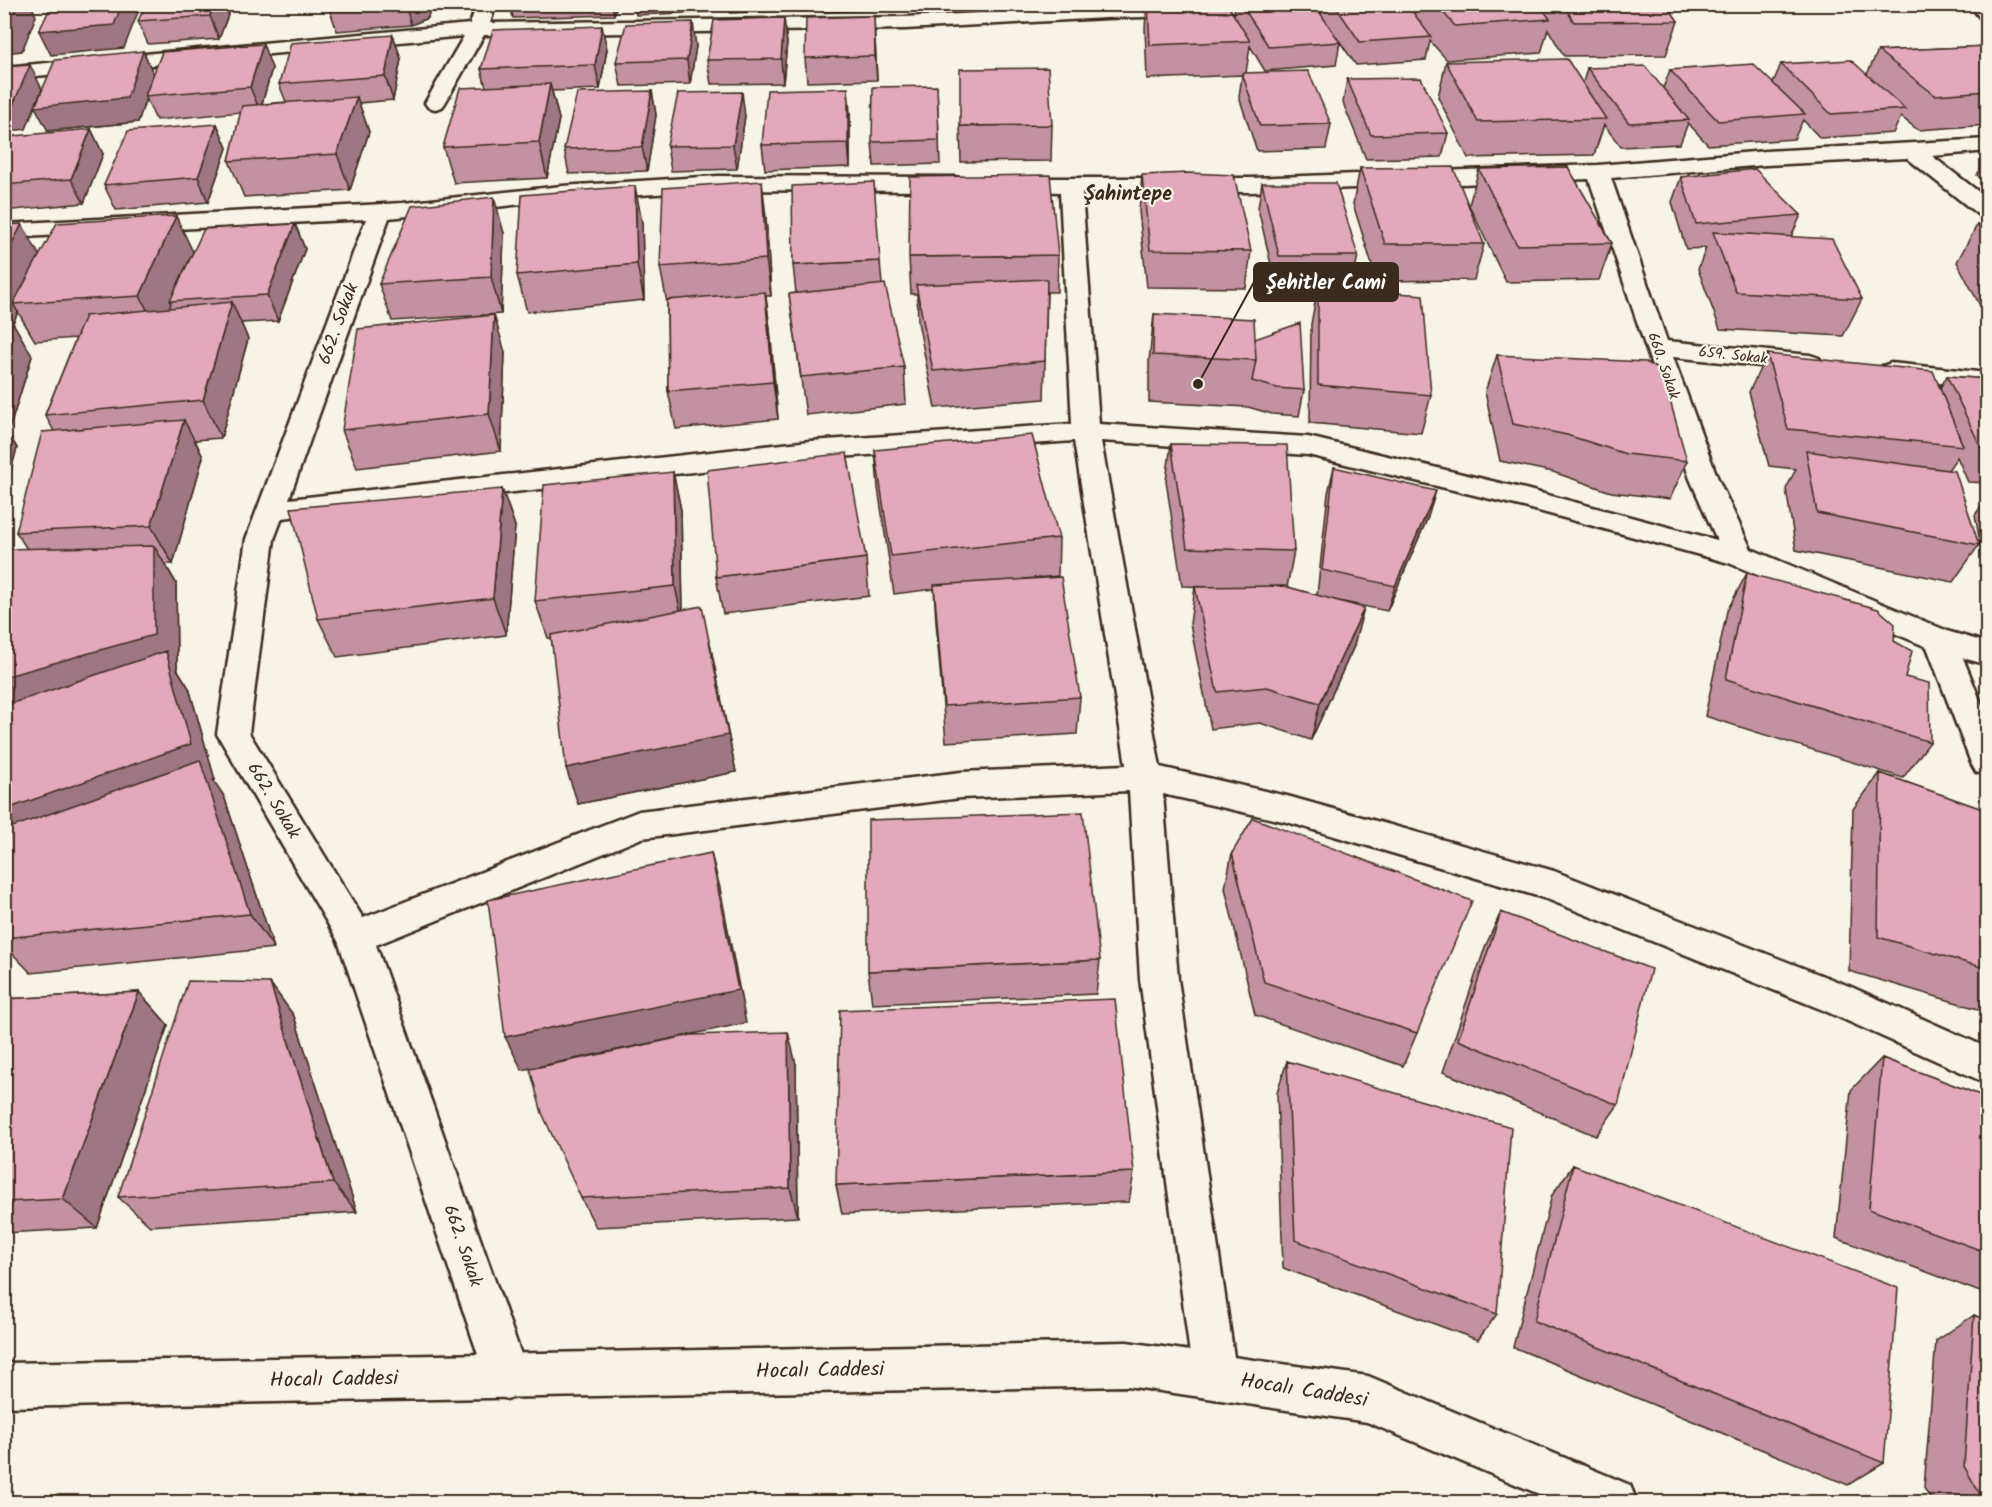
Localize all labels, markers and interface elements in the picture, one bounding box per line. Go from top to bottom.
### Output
district label: Şahintepe [1084,179,1172,211]
callout: Şehitler Cami [1254,263,1398,301]
text: Şehitler Cami [1266,268,1387,300]
street label: 662. Sokak [311,279,367,369]
street label: 660. Sokak [1640,329,1686,404]
street label: 659. Sokak [1697,340,1770,372]
street label: 662. Sokak [239,757,308,845]
street label: 662. Sokak [434,1201,490,1291]
street label: Hocalı Caddesi [755,1353,886,1389]
street label: Hocalı Caddesi [269,1362,400,1398]
street label: Hocalı Caddesi [1238,1365,1371,1418]

